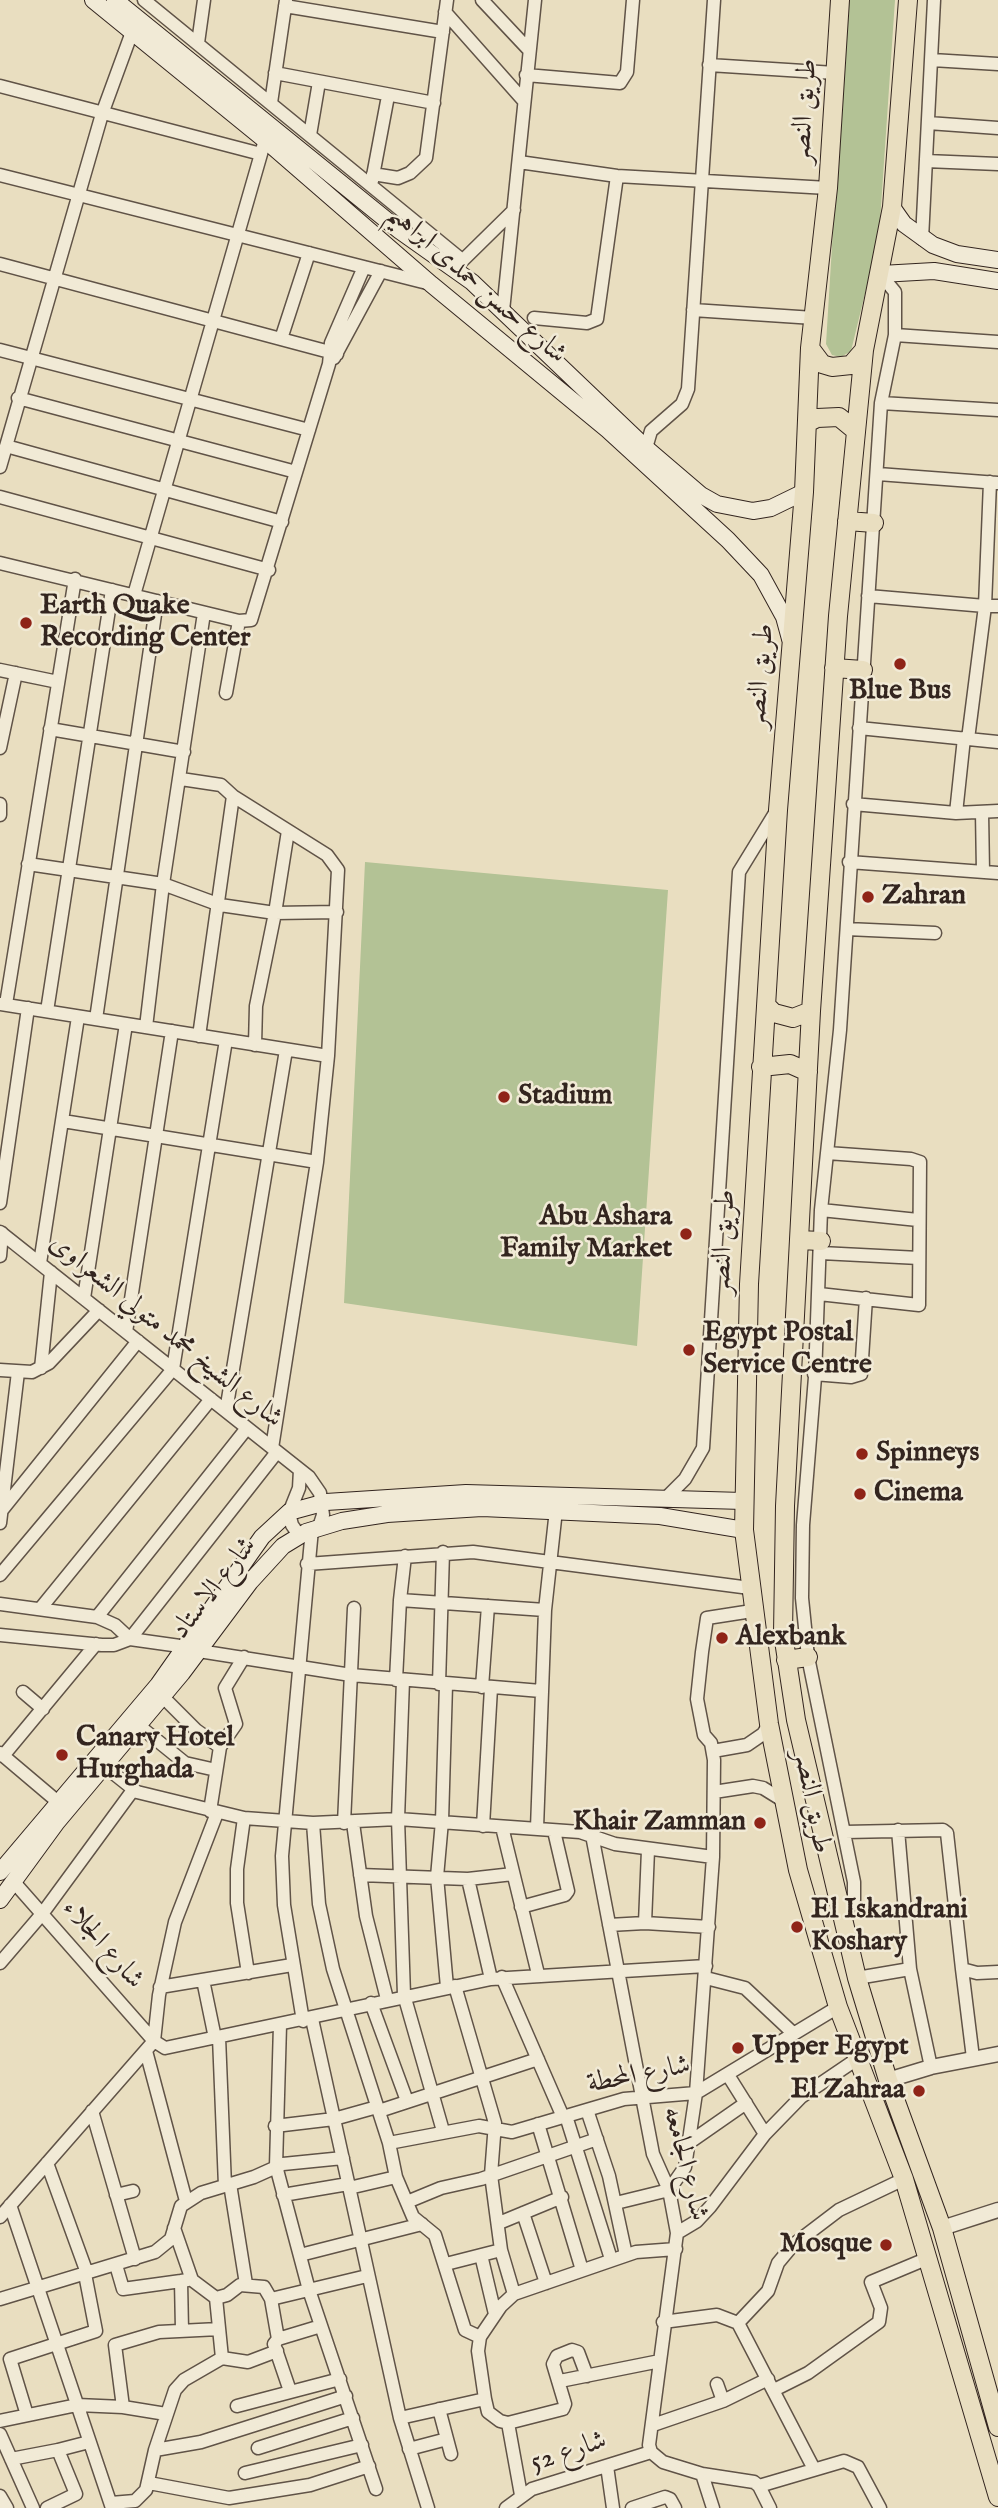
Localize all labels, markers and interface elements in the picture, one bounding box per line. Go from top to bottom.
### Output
street label: طريق النصر [786,58,826,164]
street label: شارع حسن حمدى ابراهيم [379,198,573,372]
place label: Earth Quake Recording Center [40,590,250,656]
marker: Earth Quake Recording Center [18,615,34,631]
street label: طريق النصر [741,622,783,730]
marker: Blue Bus [892,656,908,672]
place label: Blue Bus [849,675,951,709]
place label: Zahran [882,880,966,914]
marker: Zahran [860,889,876,905]
place label: Stadium [518,1080,612,1114]
marker: Stadium [496,1089,512,1105]
street label: طريق النصر [705,1189,745,1295]
place label: Abu Ashara Family Market [500,1201,672,1267]
marker: Abu Ashara Family Market [678,1226,694,1242]
street label: شارع الشيخ محمد متولي الشعراوى [41,1227,289,1437]
place label: Egypt Postal Service Centre [703,1317,872,1383]
marker: Egypt Postal Service Centre [681,1342,697,1358]
place label: Spinneys [876,1437,979,1471]
marker: Spinneys [854,1446,870,1462]
place label: Cinema [874,1477,963,1511]
marker: Cinema [852,1486,868,1502]
street label: شارع الاستاد [165,1531,265,1647]
place label: Alexbank [736,1621,846,1655]
marker: Alexbank [714,1630,730,1646]
place label: Canary Hotel Hurghada [76,1722,234,1788]
marker: Canary Hotel Hurghada [54,1747,70,1763]
street label: طريق النصر [785,1747,837,1857]
place label: Khair Zamman [573,1806,746,1840]
marker: Khair Zamman [752,1815,768,1831]
street label: شارع الجلاء [54,1893,150,1997]
place label: El Iskandrani Koshary [811,1894,968,1960]
marker: El Iskandrani Koshary [789,1919,805,1935]
place label: Upper Egypt [752,2031,909,2065]
marker: Upper Egypt [730,2040,746,2056]
street label: شارع المحطة [584,2050,694,2102]
place label: El Zahraa [791,2074,905,2108]
marker: El Zahraa [911,2083,927,2099]
street label: شارع الجامعه [654,2103,714,2225]
place label: Mosque [780,2228,872,2262]
marker: Mosque [878,2237,894,2253]
street label: شارع 52 [527,2425,611,2481]

